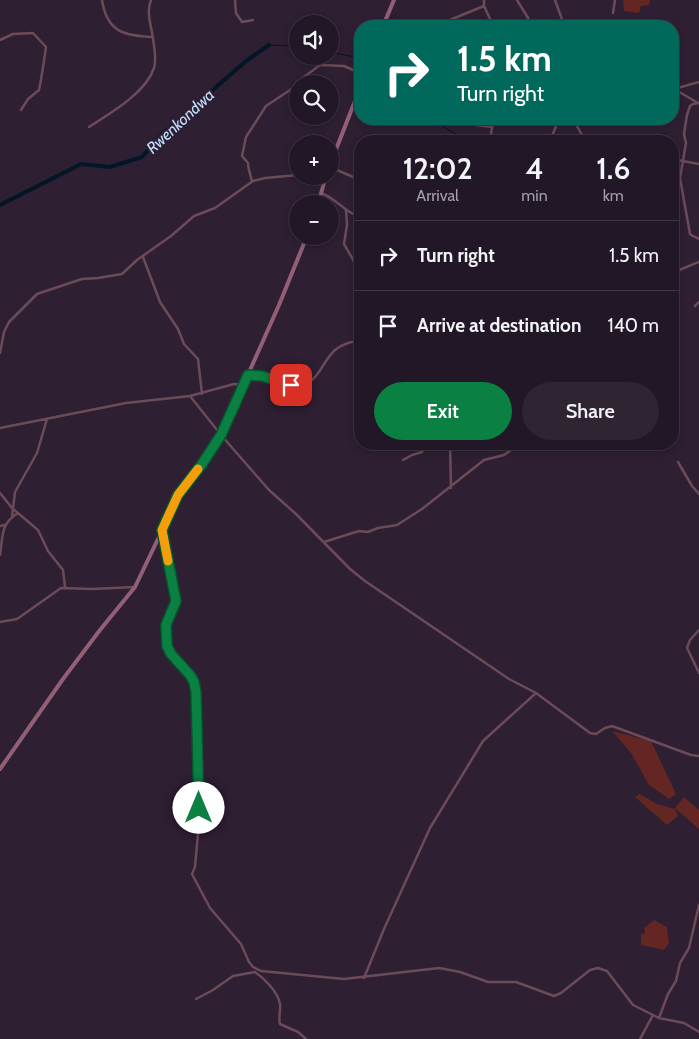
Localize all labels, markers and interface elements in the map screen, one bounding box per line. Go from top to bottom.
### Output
map controls [289,15,339,245]
button: sound [289,15,339,65]
text: 1.5 km [457,37,552,80]
icon: right [374,40,439,105]
button: search [289,75,339,125]
text: Turn right [457,80,544,107]
water label: Rwenkondwa [143,85,218,158]
button: + [289,135,339,185]
text: 12:02 [403,150,473,187]
text: 4 [525,150,543,187]
text: 1.6 [596,150,630,187]
text: Arrival [416,186,459,205]
text: min [521,186,548,205]
text: km [603,186,624,205]
button: − [289,195,339,245]
icon: right [374,242,402,270]
text: Turn right [417,244,495,267]
text: 1.5 km [609,244,659,267]
icon: arrive [374,312,402,340]
text: Arrive at destination [417,314,581,337]
text: 140 m [608,314,659,337]
pin [270,364,312,406]
icon: arrive [277,371,305,399]
button: Exit [374,382,512,440]
button: Share [522,382,659,440]
position arrow [172,781,224,833]

